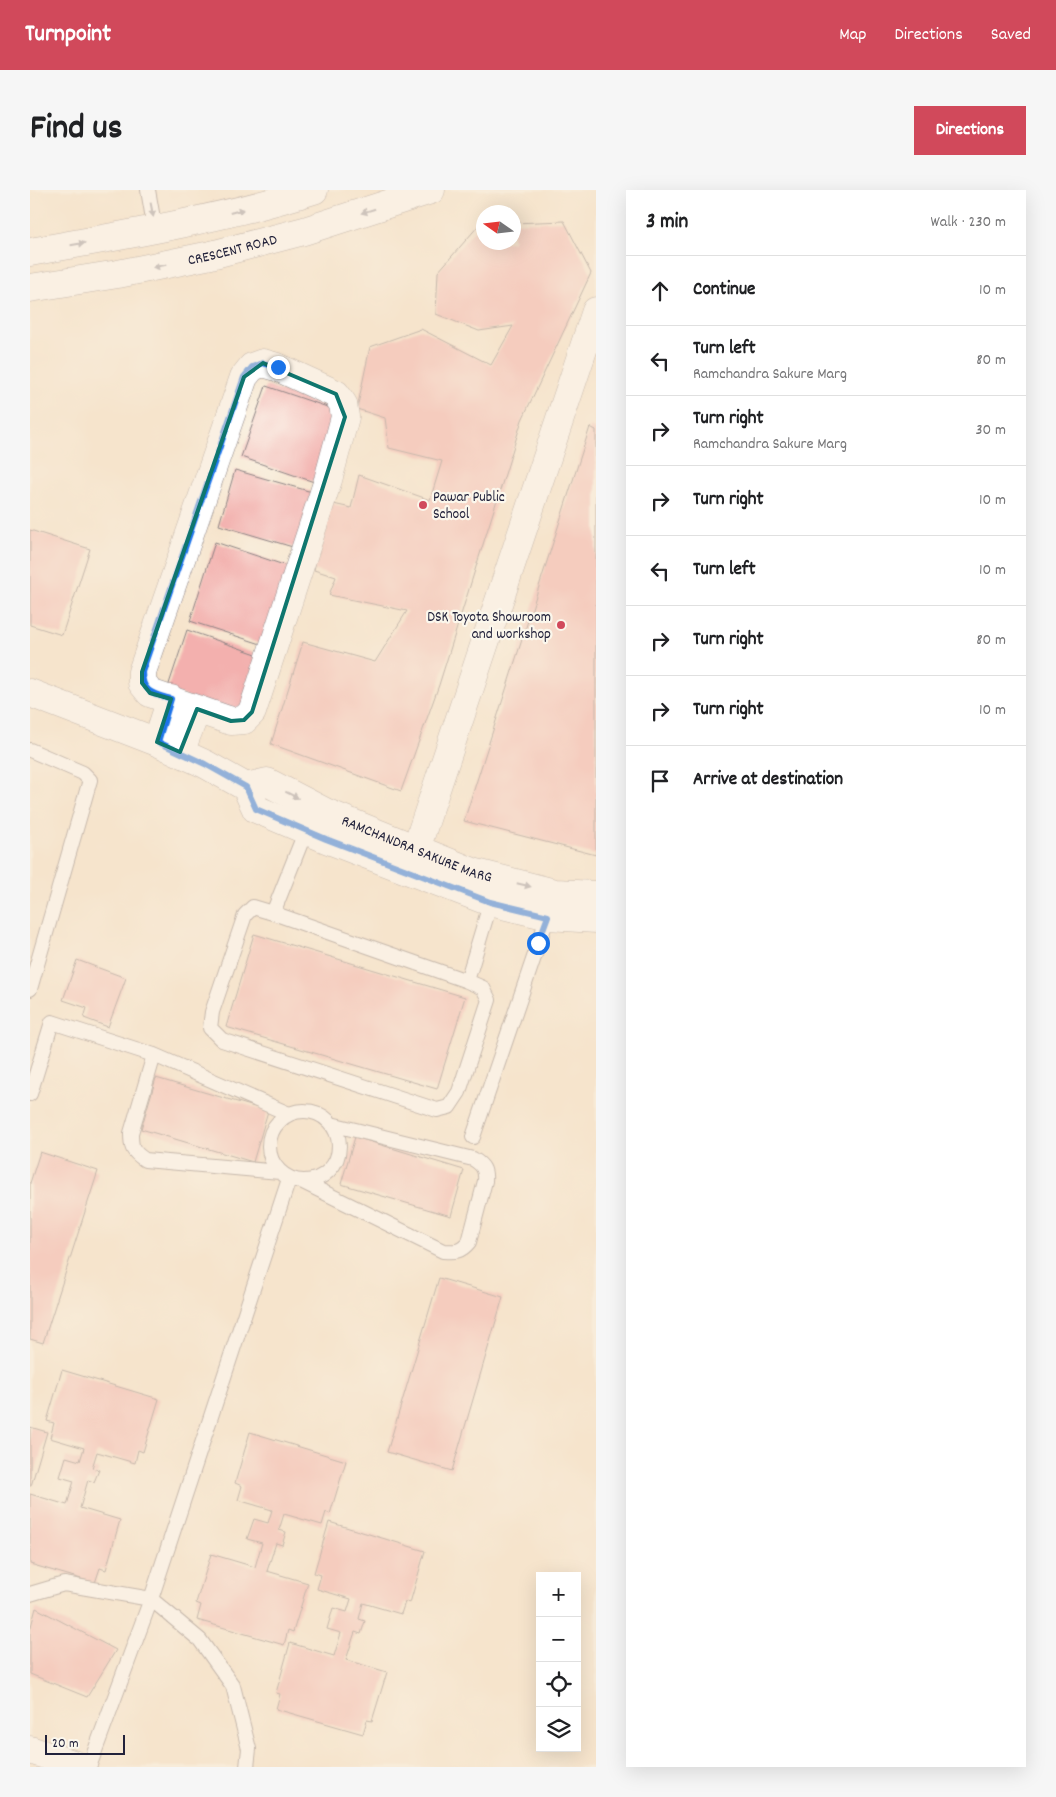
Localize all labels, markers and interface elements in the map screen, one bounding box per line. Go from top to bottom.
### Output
text: Turnpoint [25,18,111,52]
text: Map [839,23,866,48]
text: Directions [894,23,963,48]
text: Saved [991,23,1031,48]
text: Find us [30,105,122,155]
button: Directions [914,106,1026,155]
one-way arrow [148,202,156,218]
north arrow [476,205,521,250]
one-way arrow [230,207,245,215]
one-way arrow [360,207,375,215]
text: 3 min [646,208,688,238]
text: Walk · 230 m [930,211,1006,234]
street label: CRESCENT ROAD [186,229,280,272]
one-way arrow [70,239,86,247]
one-way arrow [152,262,168,270]
icon: ahead [646,277,674,305]
text: Continue [693,277,755,304]
text: 10 m [979,279,1006,302]
text: Turn left [693,336,756,363]
icon: left [646,347,674,375]
text: 80 m [976,349,1006,372]
route end [267,356,290,379]
text: Ramchandra Sakure Marg [693,363,847,386]
text: Turn right [693,406,764,433]
icon: right [646,417,674,445]
text: 30 m [976,419,1006,442]
text: Ramchandra Sakure Marg [693,433,847,456]
place label: Pawar Public School [433,487,505,526]
icon: right [646,487,674,515]
text: Turn right [693,487,764,514]
text: 10 m [979,489,1006,512]
marker: Pawar Public School [417,499,429,511]
icon: left [646,557,674,585]
text: Turn left [693,557,756,584]
text: 10 m [979,559,1006,582]
place label: DSK Toyota Showroom and workshop [427,607,551,646]
marker: DSK Toyota Showroom and workshop [555,619,567,631]
icon: right [646,627,674,655]
text: Turn right [693,627,764,654]
text: 80 m [976,629,1006,652]
icon: right [646,697,674,725]
text: Turn right [693,697,764,724]
text: 10 m [979,699,1006,722]
icon: arrive [646,767,674,795]
text: Arrive at destination [693,767,843,794]
one-way arrow [284,791,299,799]
street label: RAMCHANDRA SAKURE MARG [338,811,494,889]
one-way arrow [516,881,532,889]
route start [527,932,550,955]
map controls [536,1572,581,1752]
button: + [536,1572,581,1617]
button: − [536,1617,581,1662]
button: locate [536,1662,581,1707]
button: layers [536,1707,581,1752]
scale bar [45,1732,125,1755]
text: 20 m [52,1734,79,1754]

